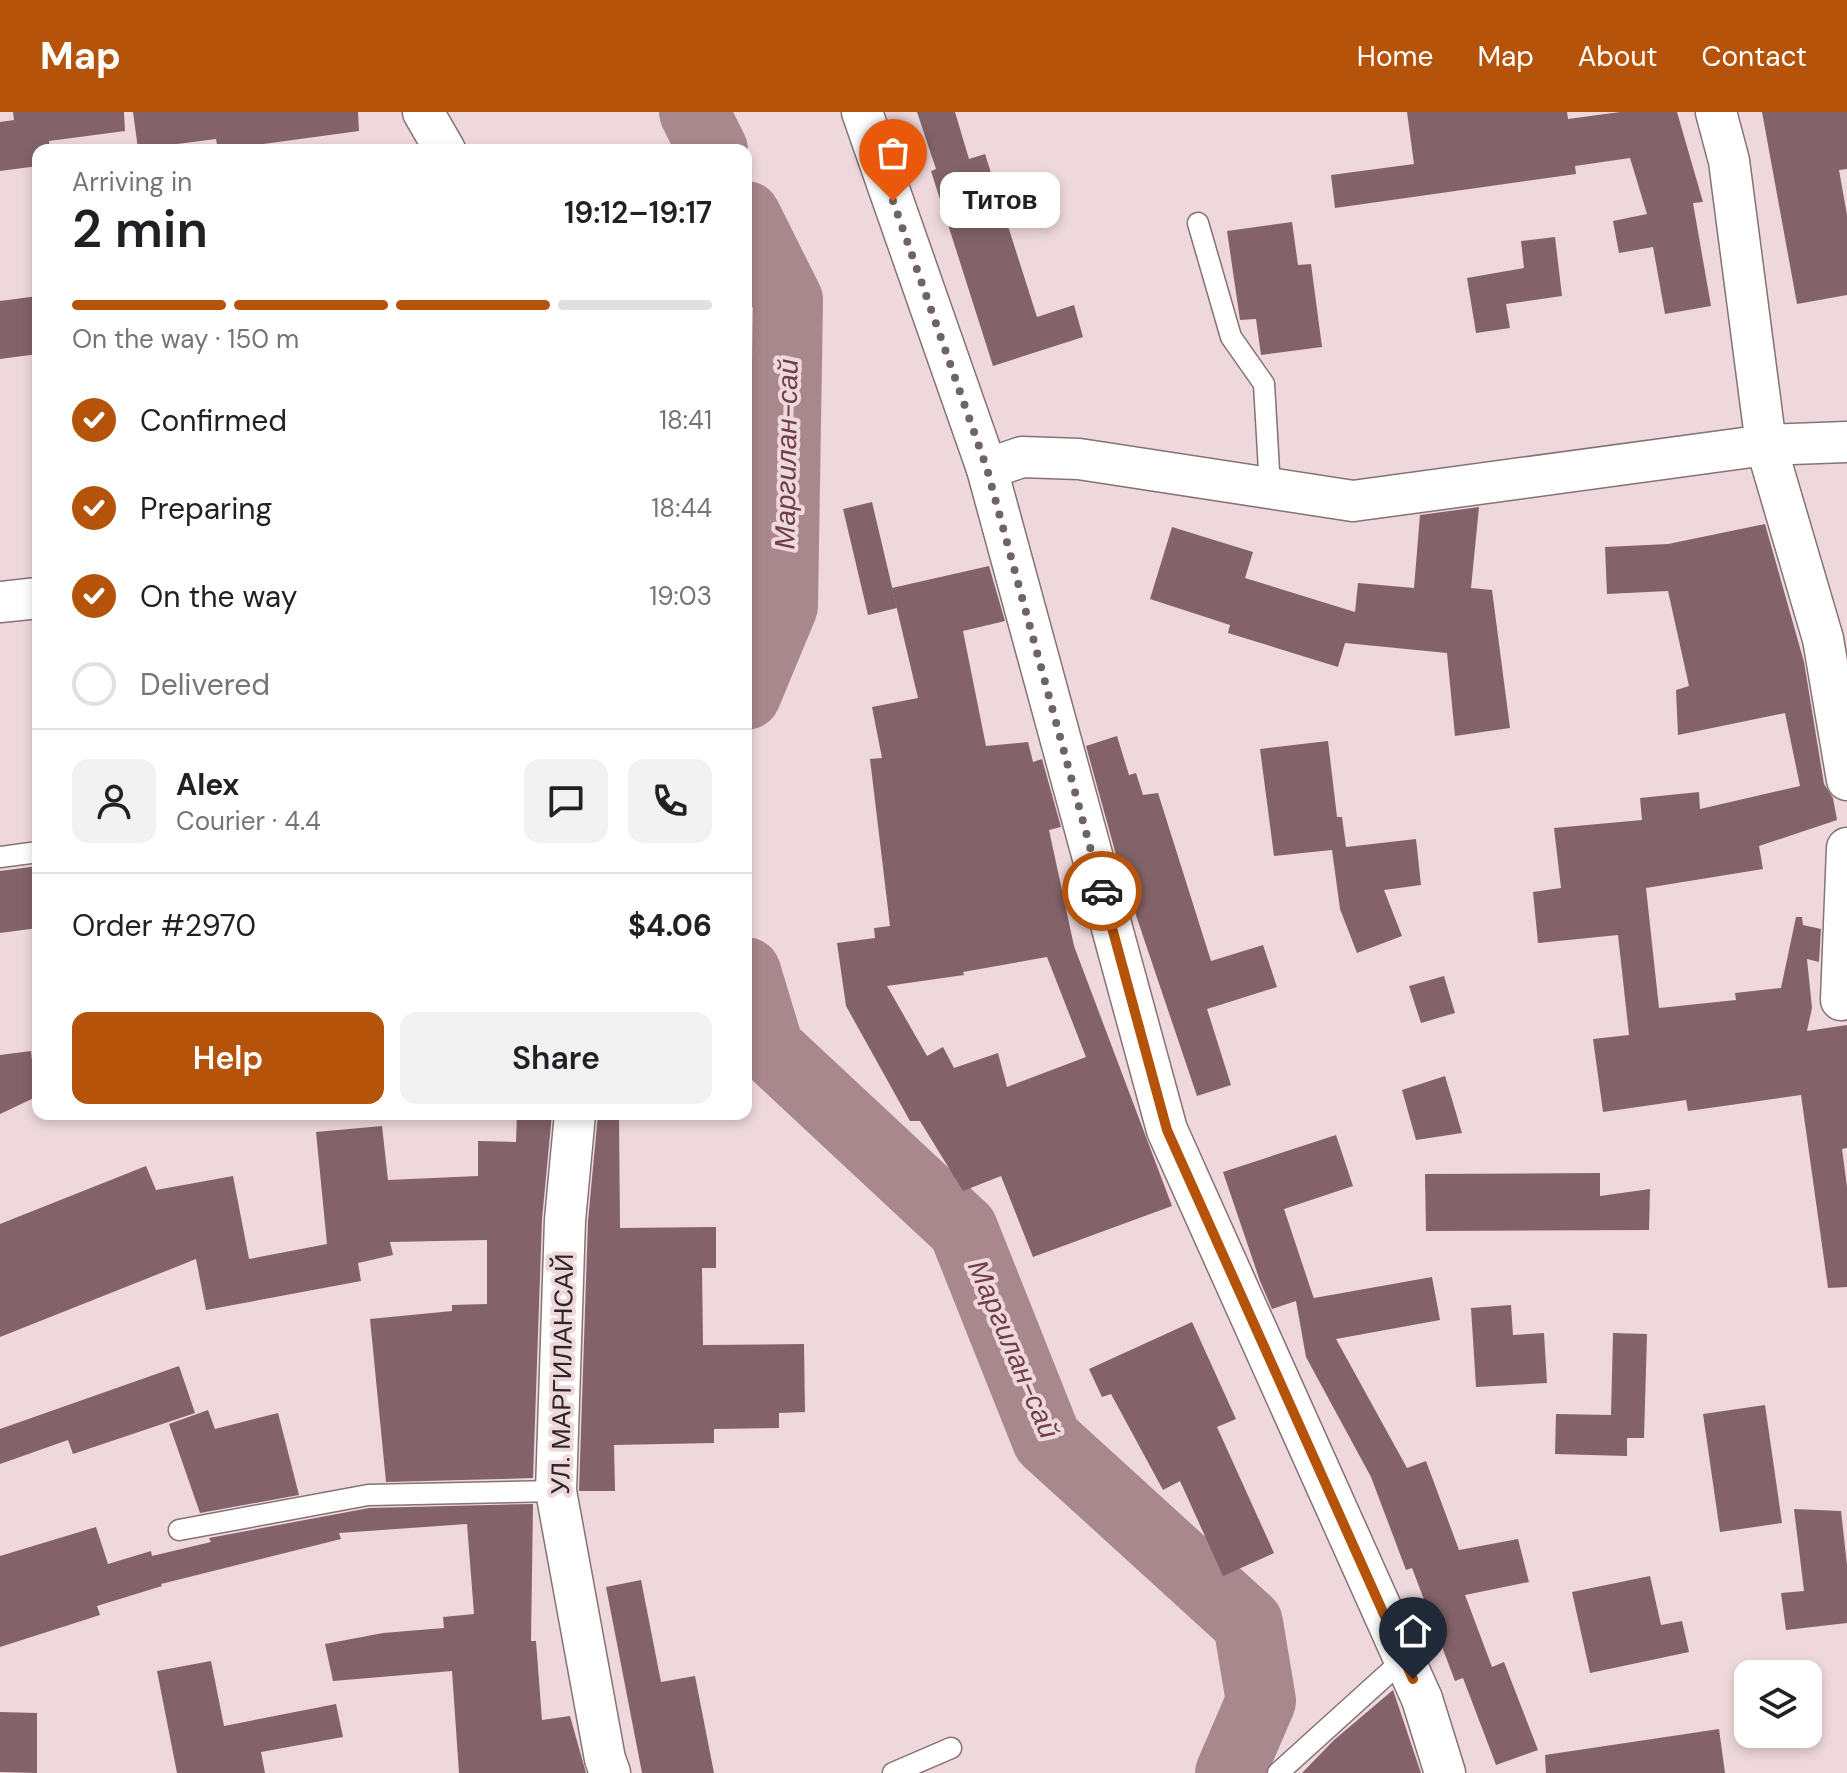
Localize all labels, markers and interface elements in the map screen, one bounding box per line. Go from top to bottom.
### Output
text: Map [40,31,121,81]
text: Home [1357,38,1433,75]
text: Map [1477,38,1534,75]
text: About [1578,38,1657,75]
text: Contact [1701,38,1807,75]
pin [859,119,927,201]
icon: bag [871,131,915,175]
text: Arriving in [72,165,192,199]
callout: Титов [941,173,1061,229]
text: Титов [962,183,1038,217]
text: 19:12–19:17 [564,193,712,232]
text: 2 min [72,195,208,263]
text: On the way · 150 m [72,322,299,356]
water label: Маргилан-сай [766,358,807,550]
icon: check [72,398,116,442]
text: Confirmed [140,401,287,440]
text: 18:41 [659,403,712,437]
icon: check [72,486,116,530]
text: Preparing [140,489,272,528]
text: 18:44 [651,491,712,525]
icon: check [72,574,116,618]
text: On the way [140,577,297,616]
text: 19:03 [649,579,712,613]
text: Delivered [140,665,270,704]
button: person [72,759,156,843]
button: chat [524,759,608,843]
button: phone [628,759,712,843]
text: Alex [176,765,239,804]
text: Courier · 4.4 [176,804,321,838]
courier [1062,851,1142,931]
icon: car [1080,869,1124,913]
text: Order #2970 [72,906,256,945]
text: $4.06 [628,906,712,945]
button: Help [72,1012,384,1104]
button: Share [400,1012,712,1104]
street label: УЛ. МАРГИЛАНСАЙ [543,1253,581,1495]
water label: Маргилан-сай [959,1254,1068,1444]
pin [1379,1597,1447,1679]
icon: home [1391,1609,1435,1653]
map controls [1734,1660,1822,1748]
button: layers [1734,1660,1822,1748]

